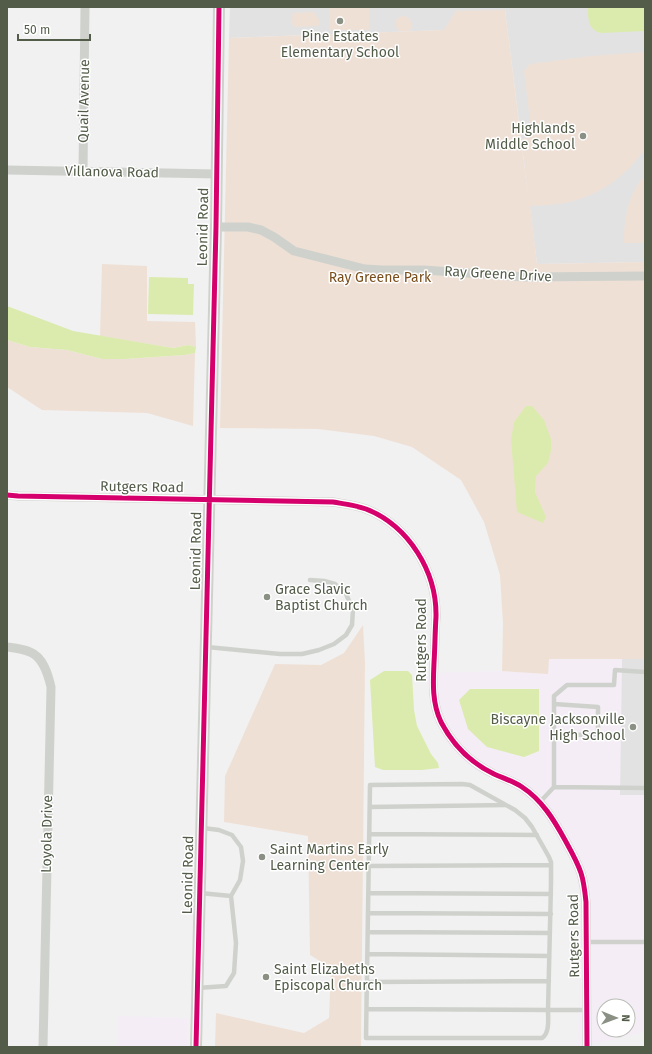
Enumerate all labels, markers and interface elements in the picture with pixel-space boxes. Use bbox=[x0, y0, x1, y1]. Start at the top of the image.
scale bar bbox=[18, 16, 90, 42]
marker: Pine Estates Elementary School bbox=[335, 16, 345, 26]
text: 50 m bbox=[24, 23, 50, 37]
place label: Pine Estates Elementary School bbox=[281, 28, 399, 61]
street label: Quail Avenue bbox=[75, 59, 93, 143]
place label: Highlands Middle School bbox=[485, 120, 575, 153]
marker: Highlands Middle School bbox=[578, 131, 588, 141]
street label: Villanova Road bbox=[65, 163, 159, 181]
street label: Leonid Road bbox=[194, 187, 212, 267]
street label: Ray Greene Drive bbox=[444, 263, 552, 285]
park label: Ray Greene Park bbox=[329, 269, 432, 286]
street label: Rutgers Road bbox=[100, 478, 184, 496]
street label: Leonid Road bbox=[187, 511, 205, 591]
place label: Grace Slavic Baptist Church bbox=[275, 581, 368, 614]
marker: Grace Slavic Baptist Church bbox=[262, 592, 272, 602]
street label: Rutgers Road bbox=[413, 598, 430, 682]
place label: Biscayne Jacksonville High School bbox=[491, 711, 625, 744]
marker: Biscayne Jacksonville High School bbox=[628, 722, 638, 732]
street label: Loyola Drive bbox=[38, 795, 56, 873]
street label: Leonid Road bbox=[179, 835, 197, 915]
place label: Saint Martins Early Learning Center bbox=[270, 841, 389, 874]
marker: Saint Martins Early Learning Center bbox=[257, 852, 267, 862]
street label: Rutgers Road bbox=[565, 894, 583, 978]
place label: Saint Elizabeths Episcopal Church bbox=[274, 961, 382, 994]
marker: Saint Elizabeths Episcopal Church bbox=[261, 972, 271, 982]
north arrow bbox=[596, 998, 636, 1038]
text: N bbox=[619, 1014, 632, 1022]

